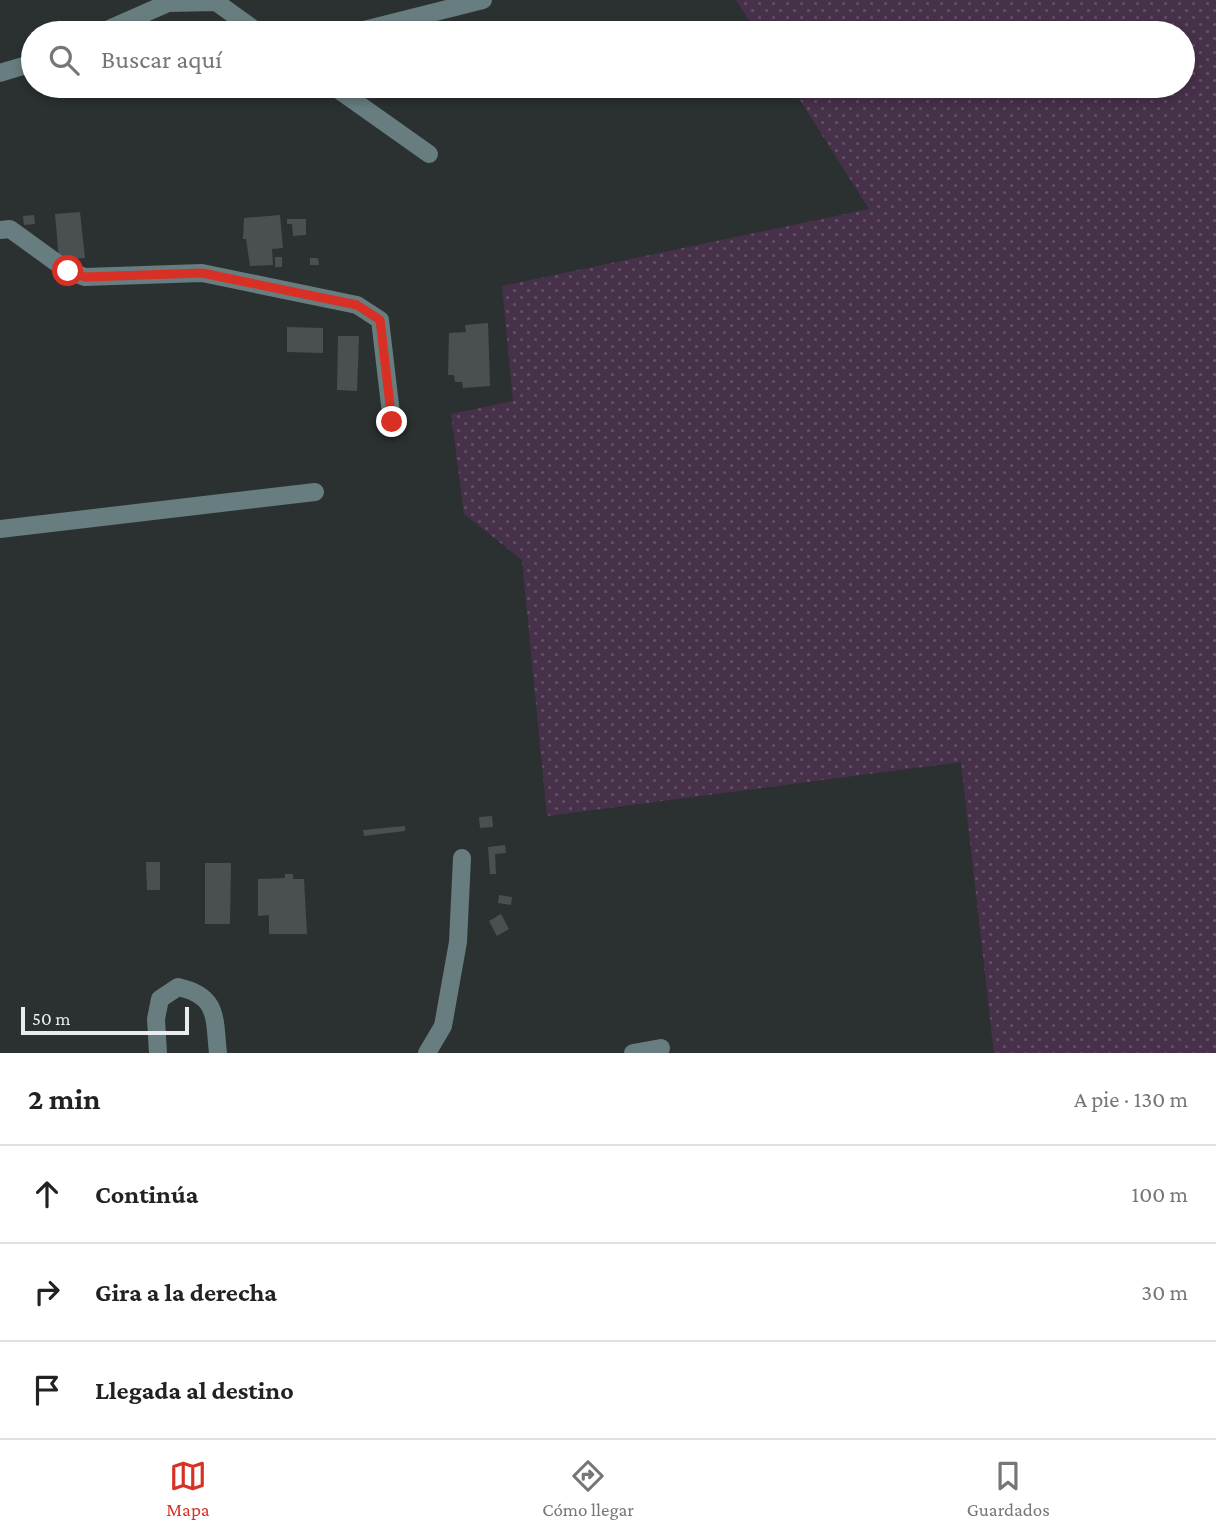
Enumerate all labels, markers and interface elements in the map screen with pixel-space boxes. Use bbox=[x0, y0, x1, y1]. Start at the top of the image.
search box bbox=[21, 21, 1195, 98]
icon: search bbox=[45, 41, 83, 79]
text: Buscar aquí bbox=[101, 45, 222, 74]
route start bbox=[52, 255, 83, 286]
route end bbox=[376, 406, 407, 437]
scale bar bbox=[21, 1004, 189, 1036]
text: 50 m bbox=[32, 1008, 71, 1029]
text: 2 min bbox=[28, 1082, 100, 1115]
text: A pie · 130 m bbox=[1074, 1086, 1188, 1112]
icon: ahead bbox=[28, 1175, 66, 1213]
text: Continúa bbox=[95, 1180, 198, 1209]
text: 100 m bbox=[1132, 1181, 1188, 1207]
icon: right bbox=[28, 1273, 66, 1311]
text: Gira a la derecha bbox=[95, 1278, 277, 1307]
text: 30 m bbox=[1141, 1279, 1188, 1305]
icon: arrive bbox=[28, 1371, 66, 1409]
text: Llegada al destino bbox=[95, 1376, 294, 1405]
tab: Mapa bbox=[166, 1457, 210, 1520]
tab: Cómo llegar bbox=[542, 1457, 634, 1520]
tab: Guardados bbox=[967, 1457, 1050, 1520]

